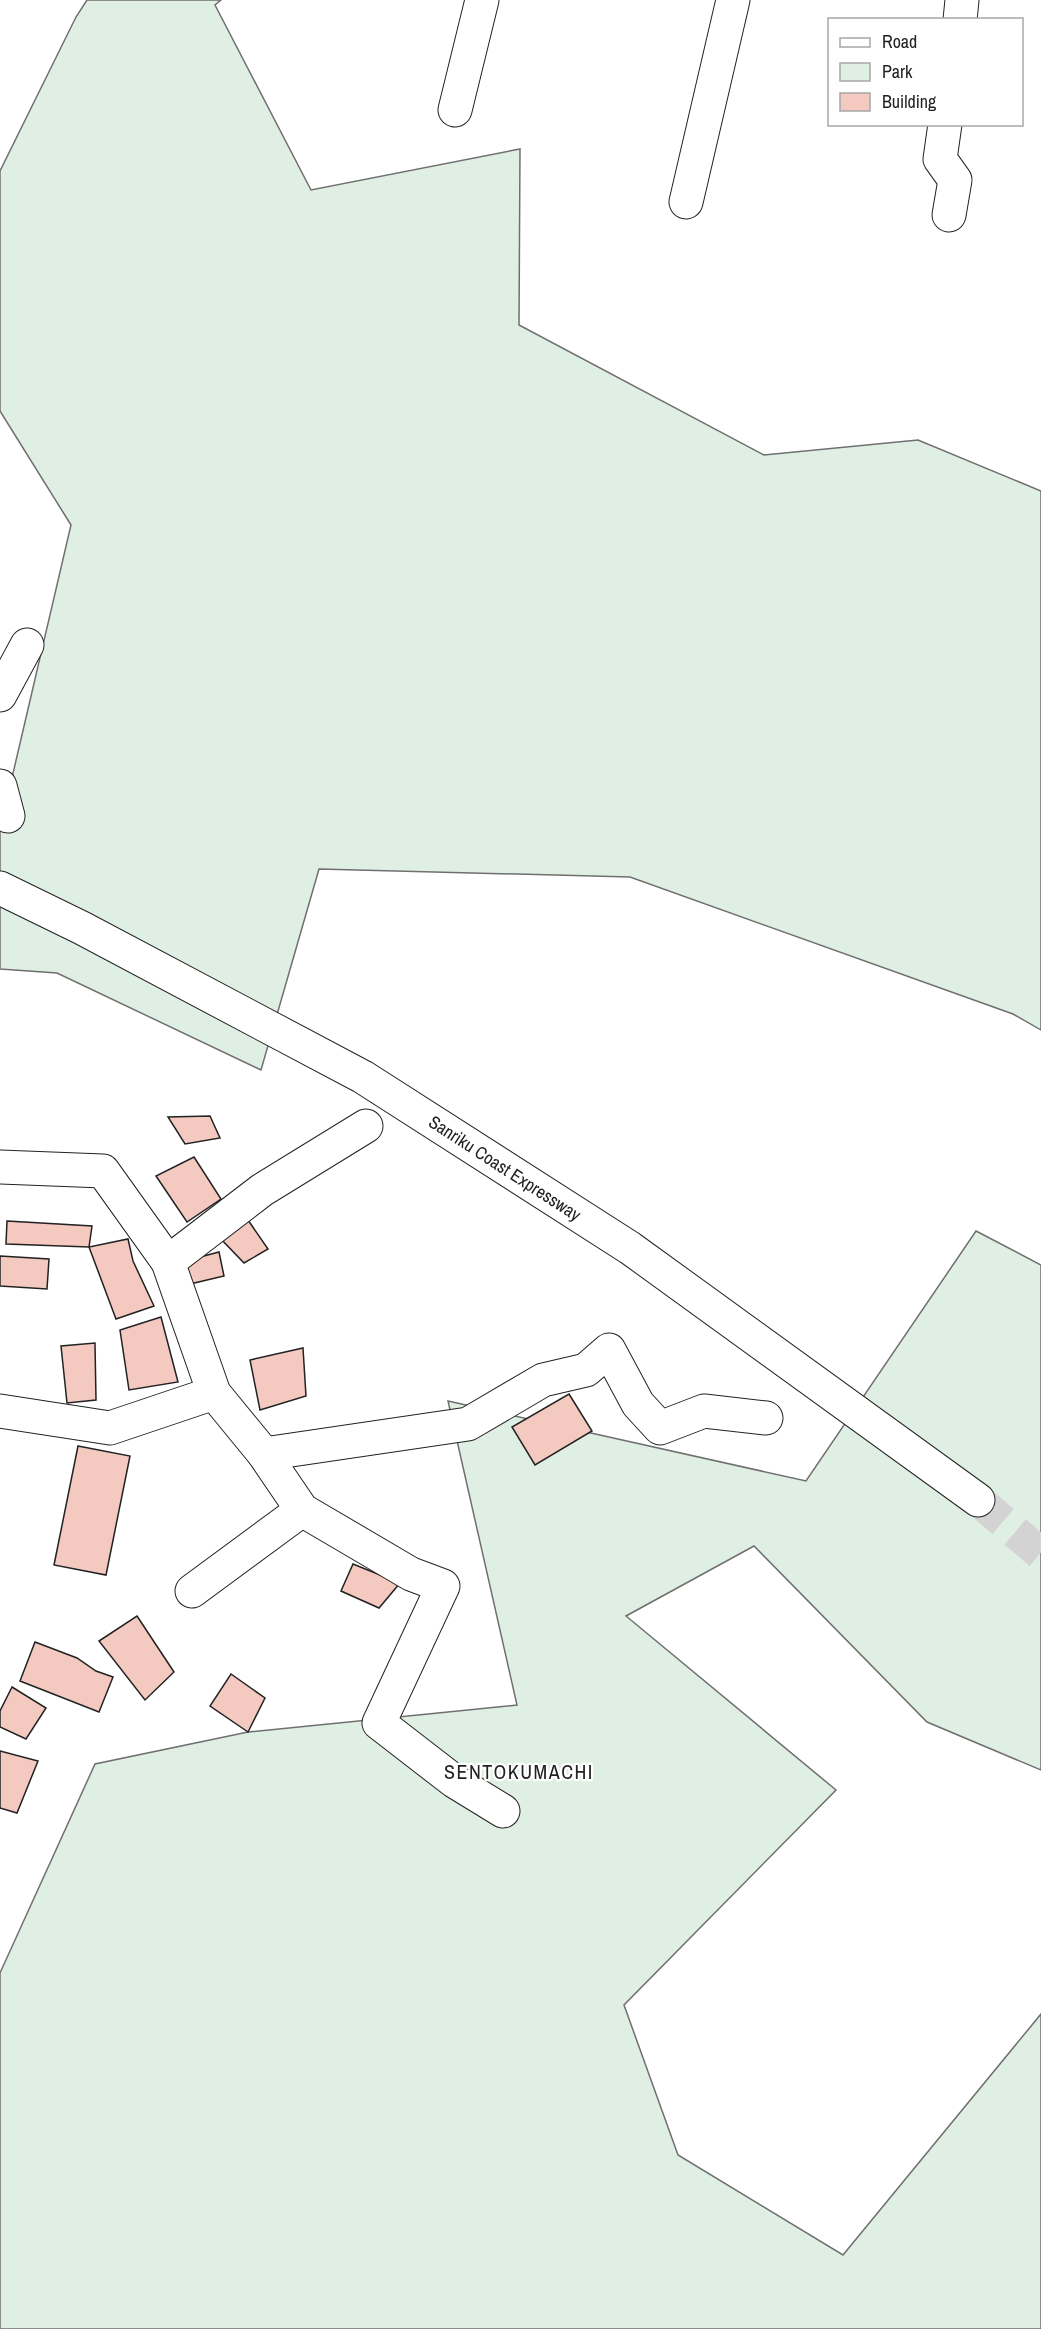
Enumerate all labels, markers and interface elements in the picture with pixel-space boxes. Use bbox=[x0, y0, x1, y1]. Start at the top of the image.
legend bbox=[828, 18, 1023, 126]
text: Road bbox=[882, 29, 917, 54]
text: Park bbox=[882, 59, 913, 84]
text: Building bbox=[882, 89, 937, 114]
street label: Sanriku Coast Expressway bbox=[424, 1109, 587, 1227]
district label: SENTOKUMACHI bbox=[444, 1758, 594, 1785]

